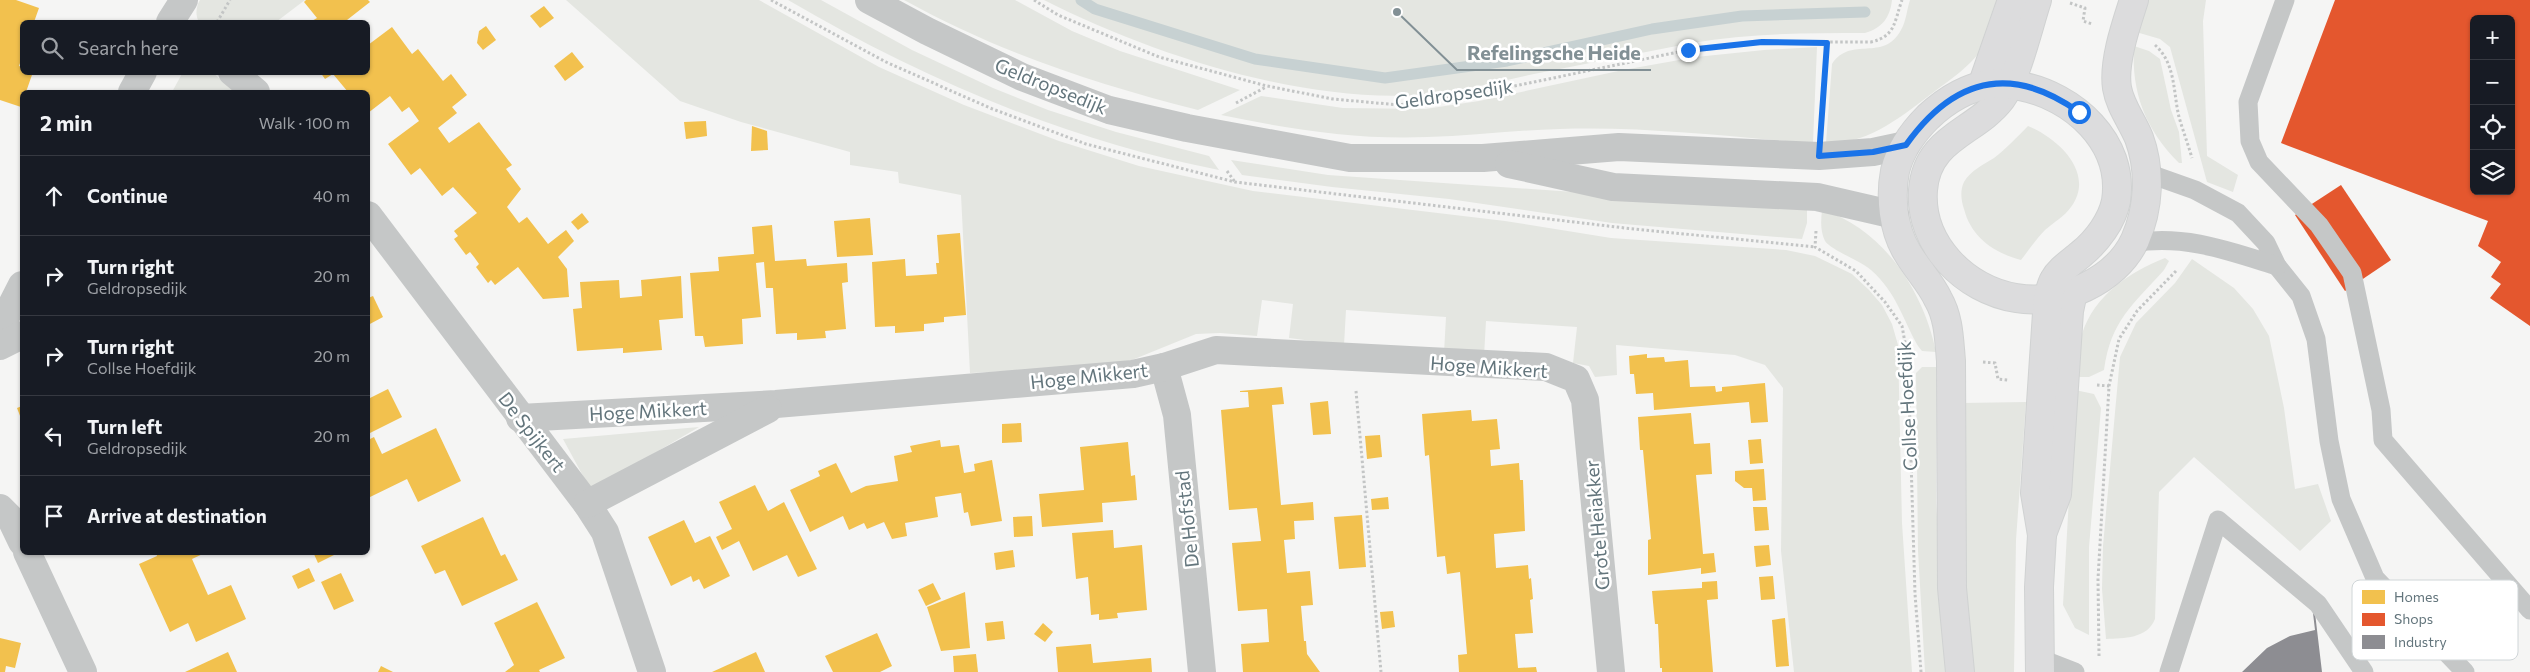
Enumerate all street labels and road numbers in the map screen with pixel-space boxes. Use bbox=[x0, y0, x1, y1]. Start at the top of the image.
street label: Geldropsedijk bbox=[992, 53, 1111, 119]
street label: Geldropsedijk bbox=[1393, 74, 1514, 113]
street label: Collse Hoefdijk bbox=[1892, 340, 1921, 472]
street label: Hoge Mikkert bbox=[1429, 351, 1549, 382]
street label: Hoge Mikkert bbox=[1029, 358, 1149, 393]
street label: De Spijkert bbox=[494, 387, 571, 476]
street label: Hoge Mikkert bbox=[588, 396, 708, 425]
street label: Grote Heiakker bbox=[1579, 459, 1614, 591]
street label: De Hofstad bbox=[1170, 469, 1203, 569]

